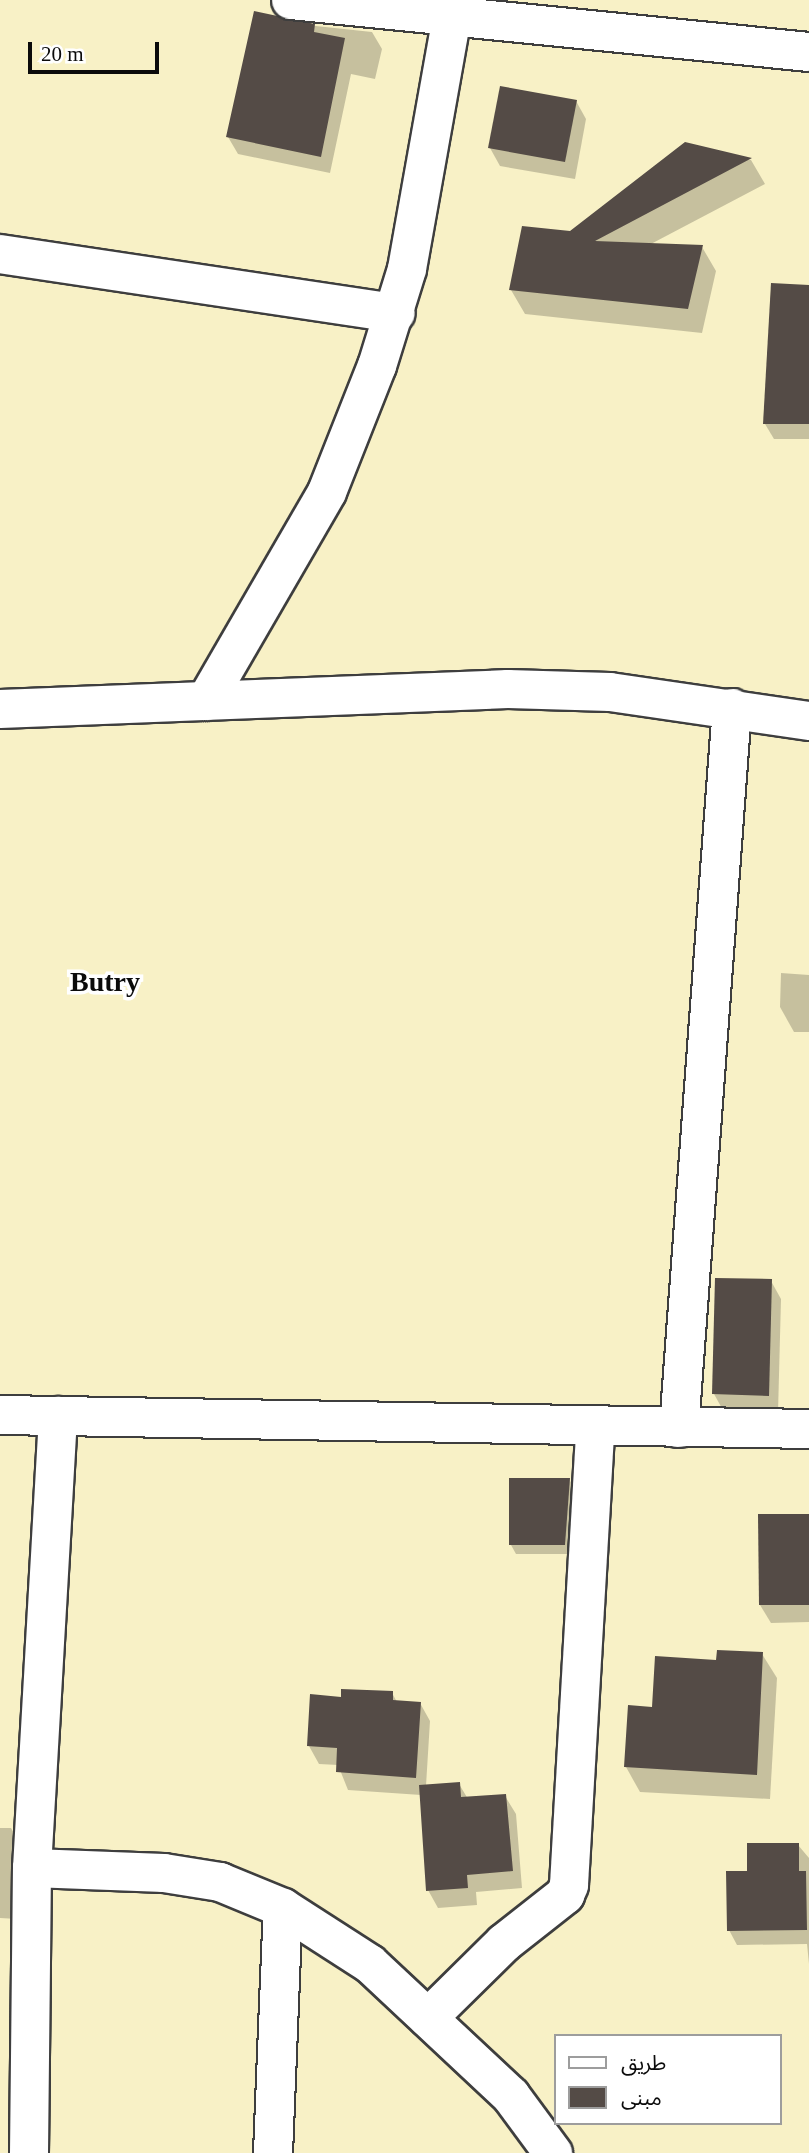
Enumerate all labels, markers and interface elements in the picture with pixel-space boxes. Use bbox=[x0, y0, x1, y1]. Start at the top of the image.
scale bar bbox=[32, 28, 163, 72]
text: 20 m bbox=[41, 42, 84, 66]
district label: Butry bbox=[70, 965, 140, 999]
legend bbox=[554, 2034, 781, 2125]
text: طريق bbox=[621, 2051, 666, 2075]
text: مبنى bbox=[621, 2086, 662, 2110]

